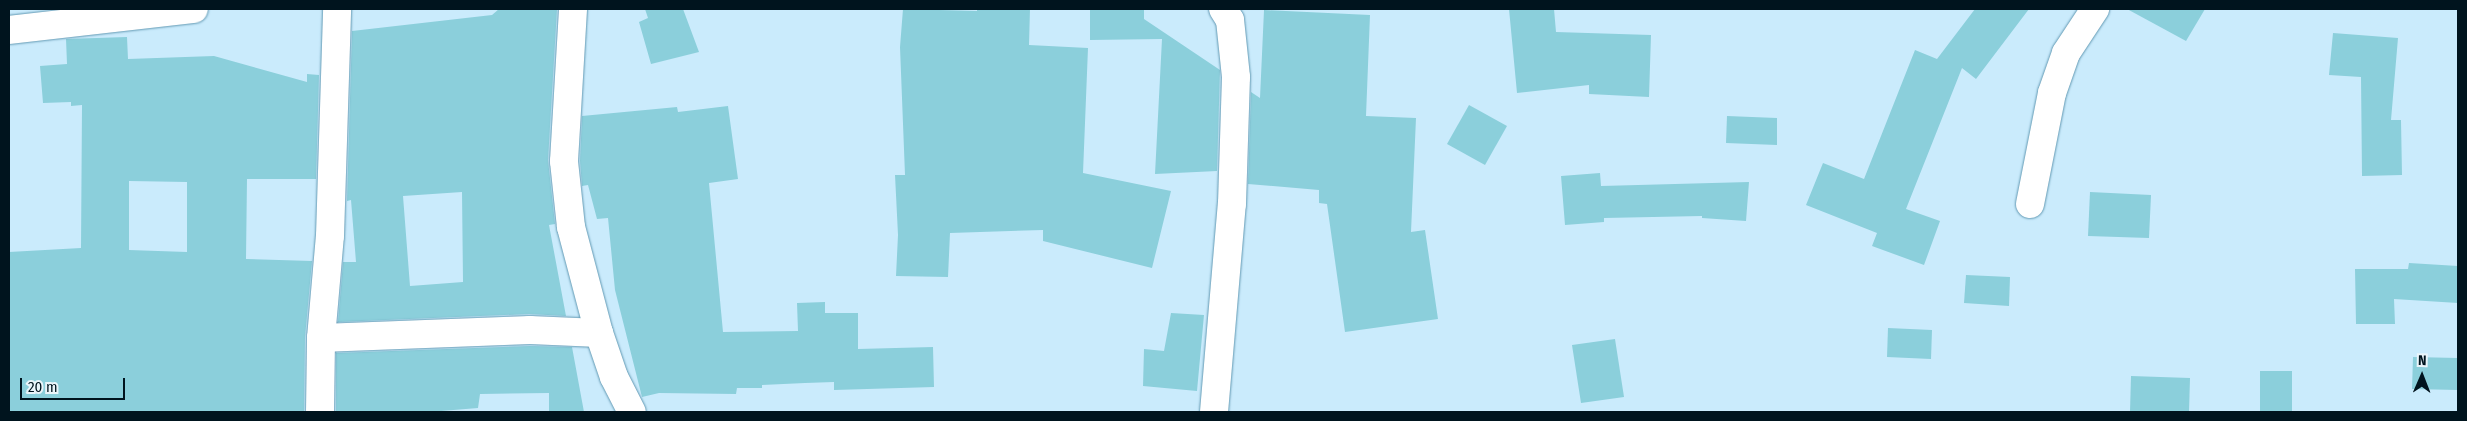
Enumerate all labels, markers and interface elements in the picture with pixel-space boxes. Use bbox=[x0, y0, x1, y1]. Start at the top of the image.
north arrow bbox=[2397, 351, 2447, 401]
text: N bbox=[2418, 352, 2427, 369]
scale bar bbox=[22, 368, 128, 400]
text: 20 m bbox=[28, 378, 58, 396]

